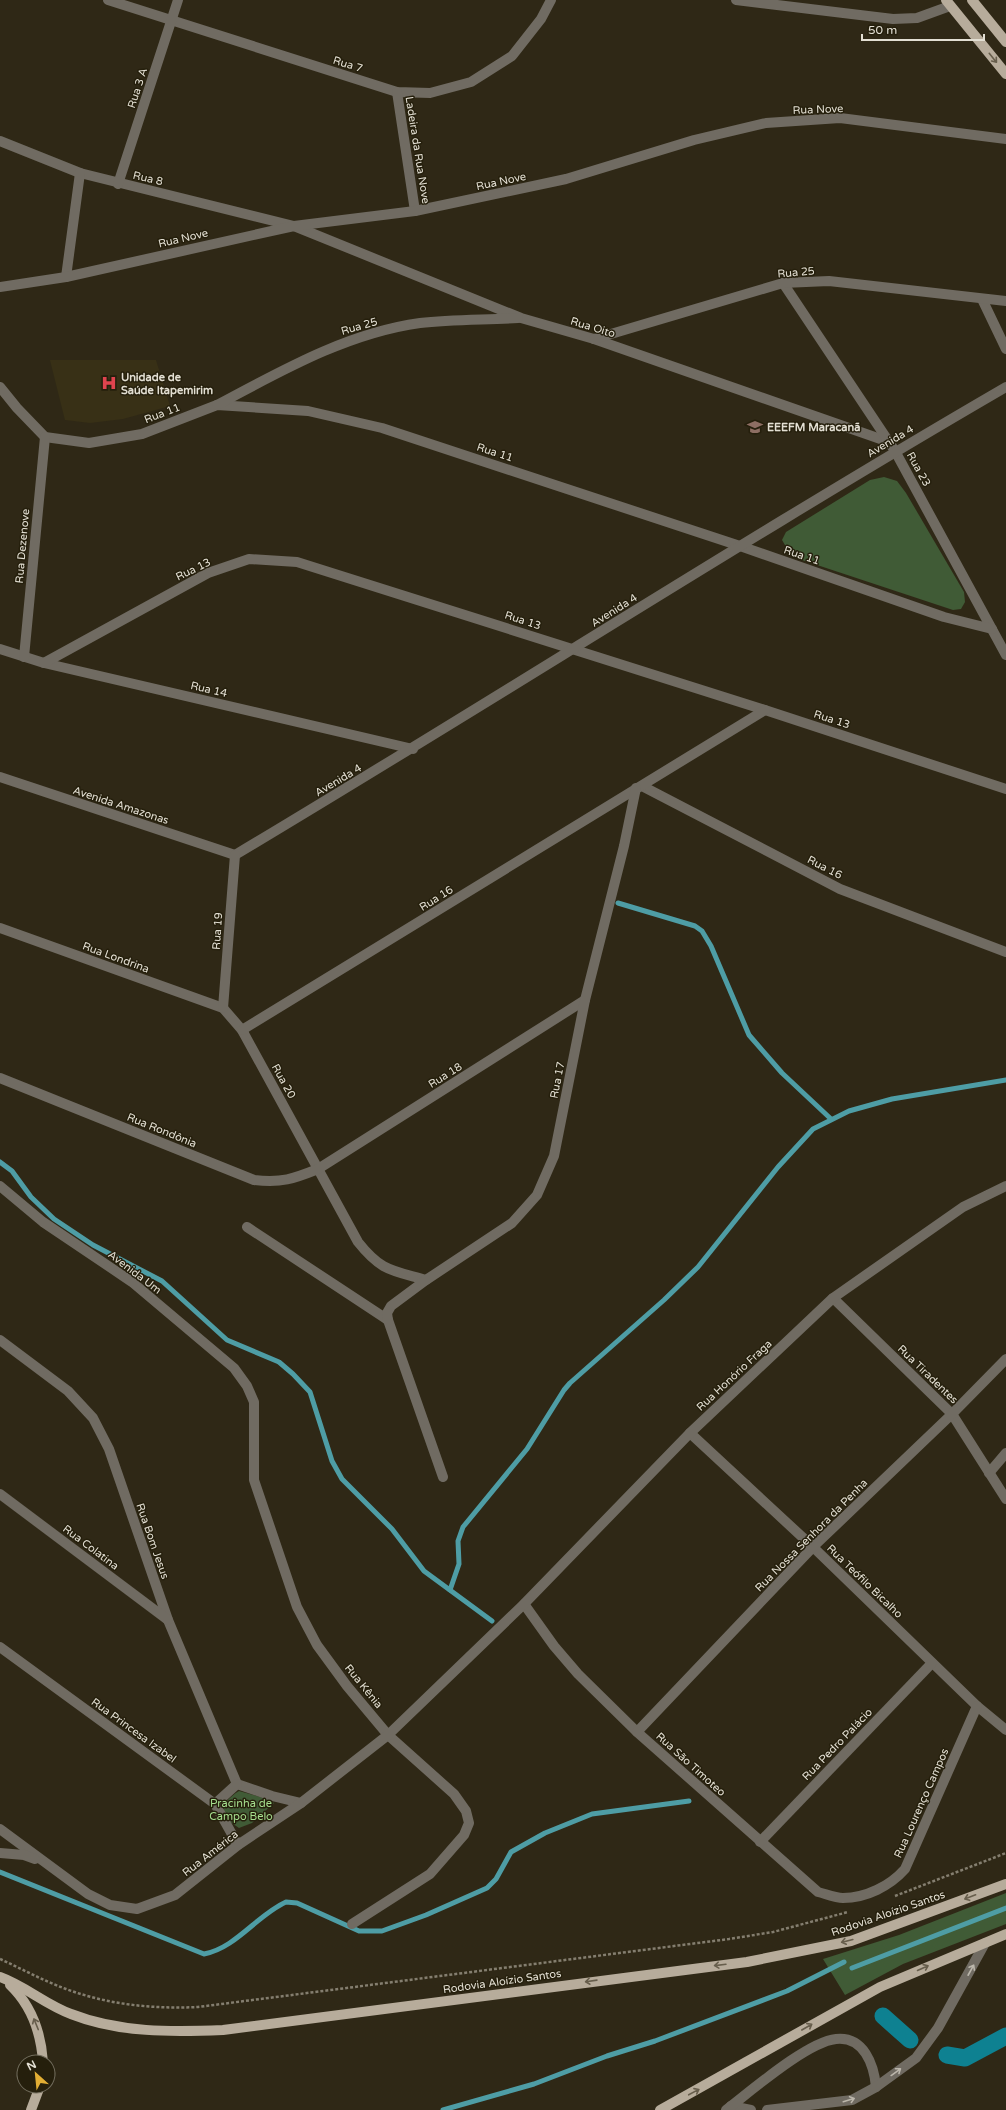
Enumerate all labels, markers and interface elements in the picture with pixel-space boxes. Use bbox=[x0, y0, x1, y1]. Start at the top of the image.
scale bar bbox=[862, 16, 984, 42]
text: 50 m bbox=[868, 23, 897, 37]
one-way arrow bbox=[988, 53, 997, 63]
street label: Rua 7 bbox=[331, 54, 364, 75]
street label: Rua 3 A bbox=[125, 66, 150, 110]
street label: Ladeira da Rua Nove bbox=[403, 95, 432, 205]
street label: Rua Nove bbox=[792, 102, 844, 117]
street label: Rua 8 bbox=[132, 169, 164, 188]
street label: Rua Nove bbox=[475, 170, 527, 193]
street label: Rua Nove bbox=[157, 226, 209, 251]
street label: Rua 25 bbox=[777, 264, 815, 281]
street label: Rua 25 bbox=[339, 315, 379, 338]
street label: Rua Oito bbox=[569, 315, 617, 341]
place label: Unidade de Saúde Itapemirim bbox=[121, 371, 213, 398]
hospital icon: Unidade de Saúde Itapemirim bbox=[100, 374, 118, 392]
street label: Rua 11 bbox=[142, 401, 182, 426]
school or university icon: EEEFM Maracanã bbox=[746, 418, 764, 436]
place label: EEEFM Maracanã bbox=[767, 421, 860, 434]
street label: Avenida 4 bbox=[865, 422, 916, 460]
street label: Rua 11 bbox=[475, 441, 515, 464]
street label: Rua 23 bbox=[904, 450, 933, 489]
street label: Rua Dezenove bbox=[13, 508, 32, 584]
street label: Rua 11 bbox=[782, 543, 822, 568]
street label: Rua 13 bbox=[174, 555, 213, 583]
street label: Avenida 4 bbox=[589, 591, 640, 630]
street label: Rua 13 bbox=[503, 609, 543, 632]
street label: Rua 14 bbox=[189, 679, 229, 700]
street label: Rua 13 bbox=[812, 708, 852, 731]
street label: Avenida 4 bbox=[313, 761, 364, 799]
street label: Avenida Amazonas bbox=[71, 784, 170, 827]
street label: Rua 16 bbox=[805, 853, 844, 882]
street label: Rua 16 bbox=[417, 883, 456, 914]
street label: Rua 19 bbox=[210, 912, 225, 950]
street label: Rua Londrina bbox=[81, 939, 151, 976]
street label: Rua 18 bbox=[426, 1060, 465, 1091]
street label: Rua 17 bbox=[548, 1060, 567, 1100]
street label: Rua 20 bbox=[269, 1062, 298, 1101]
street label: Rua Rondônia bbox=[125, 1111, 199, 1150]
street label: Avenida Um bbox=[105, 1248, 164, 1297]
street label: Rua Honório Fraga bbox=[694, 1337, 775, 1414]
street label: Rua Tiradentes bbox=[895, 1342, 960, 1406]
street label: Rua Nossa Senhora da Penha bbox=[752, 1476, 870, 1594]
street label: Rua Bom Jesus bbox=[133, 1502, 172, 1581]
street label: Rua Colatina bbox=[60, 1522, 121, 1573]
street label: Rua Teófilo Bicalho bbox=[824, 1542, 905, 1621]
street label: Rua Kênia bbox=[342, 1662, 385, 1711]
street label: Rua Princesa Izabel bbox=[89, 1695, 179, 1766]
street label: Rua Pedro Palácio bbox=[800, 1705, 875, 1783]
street label: Rua São Timoteo bbox=[653, 1730, 728, 1799]
street label: Rua Lourenço Campos bbox=[891, 1746, 951, 1860]
park label: Pracinha de Campo Belo bbox=[209, 1797, 273, 1823]
street label: Rua América bbox=[180, 1828, 241, 1879]
street label: Rodovia Aloízio Santos bbox=[830, 1888, 947, 1939]
one-way arrow bbox=[964, 1894, 976, 1902]
one-way arrow bbox=[841, 1938, 854, 1946]
one-way arrow bbox=[713, 1961, 726, 1969]
one-way arrow bbox=[917, 1964, 929, 1971]
one-way arrow bbox=[967, 1964, 975, 1976]
street label: Rodovia Aloízio Santos bbox=[442, 1967, 562, 1996]
one-way arrow bbox=[585, 1977, 598, 1985]
one-way arrow bbox=[31, 2018, 39, 2030]
one-way arrow bbox=[801, 2022, 813, 2030]
north arrow bbox=[16, 2054, 56, 2094]
text: N bbox=[25, 2058, 39, 2073]
one-way arrow bbox=[890, 2068, 901, 2077]
one-way arrow bbox=[688, 2087, 700, 2095]
one-way arrow bbox=[843, 2096, 856, 2103]

